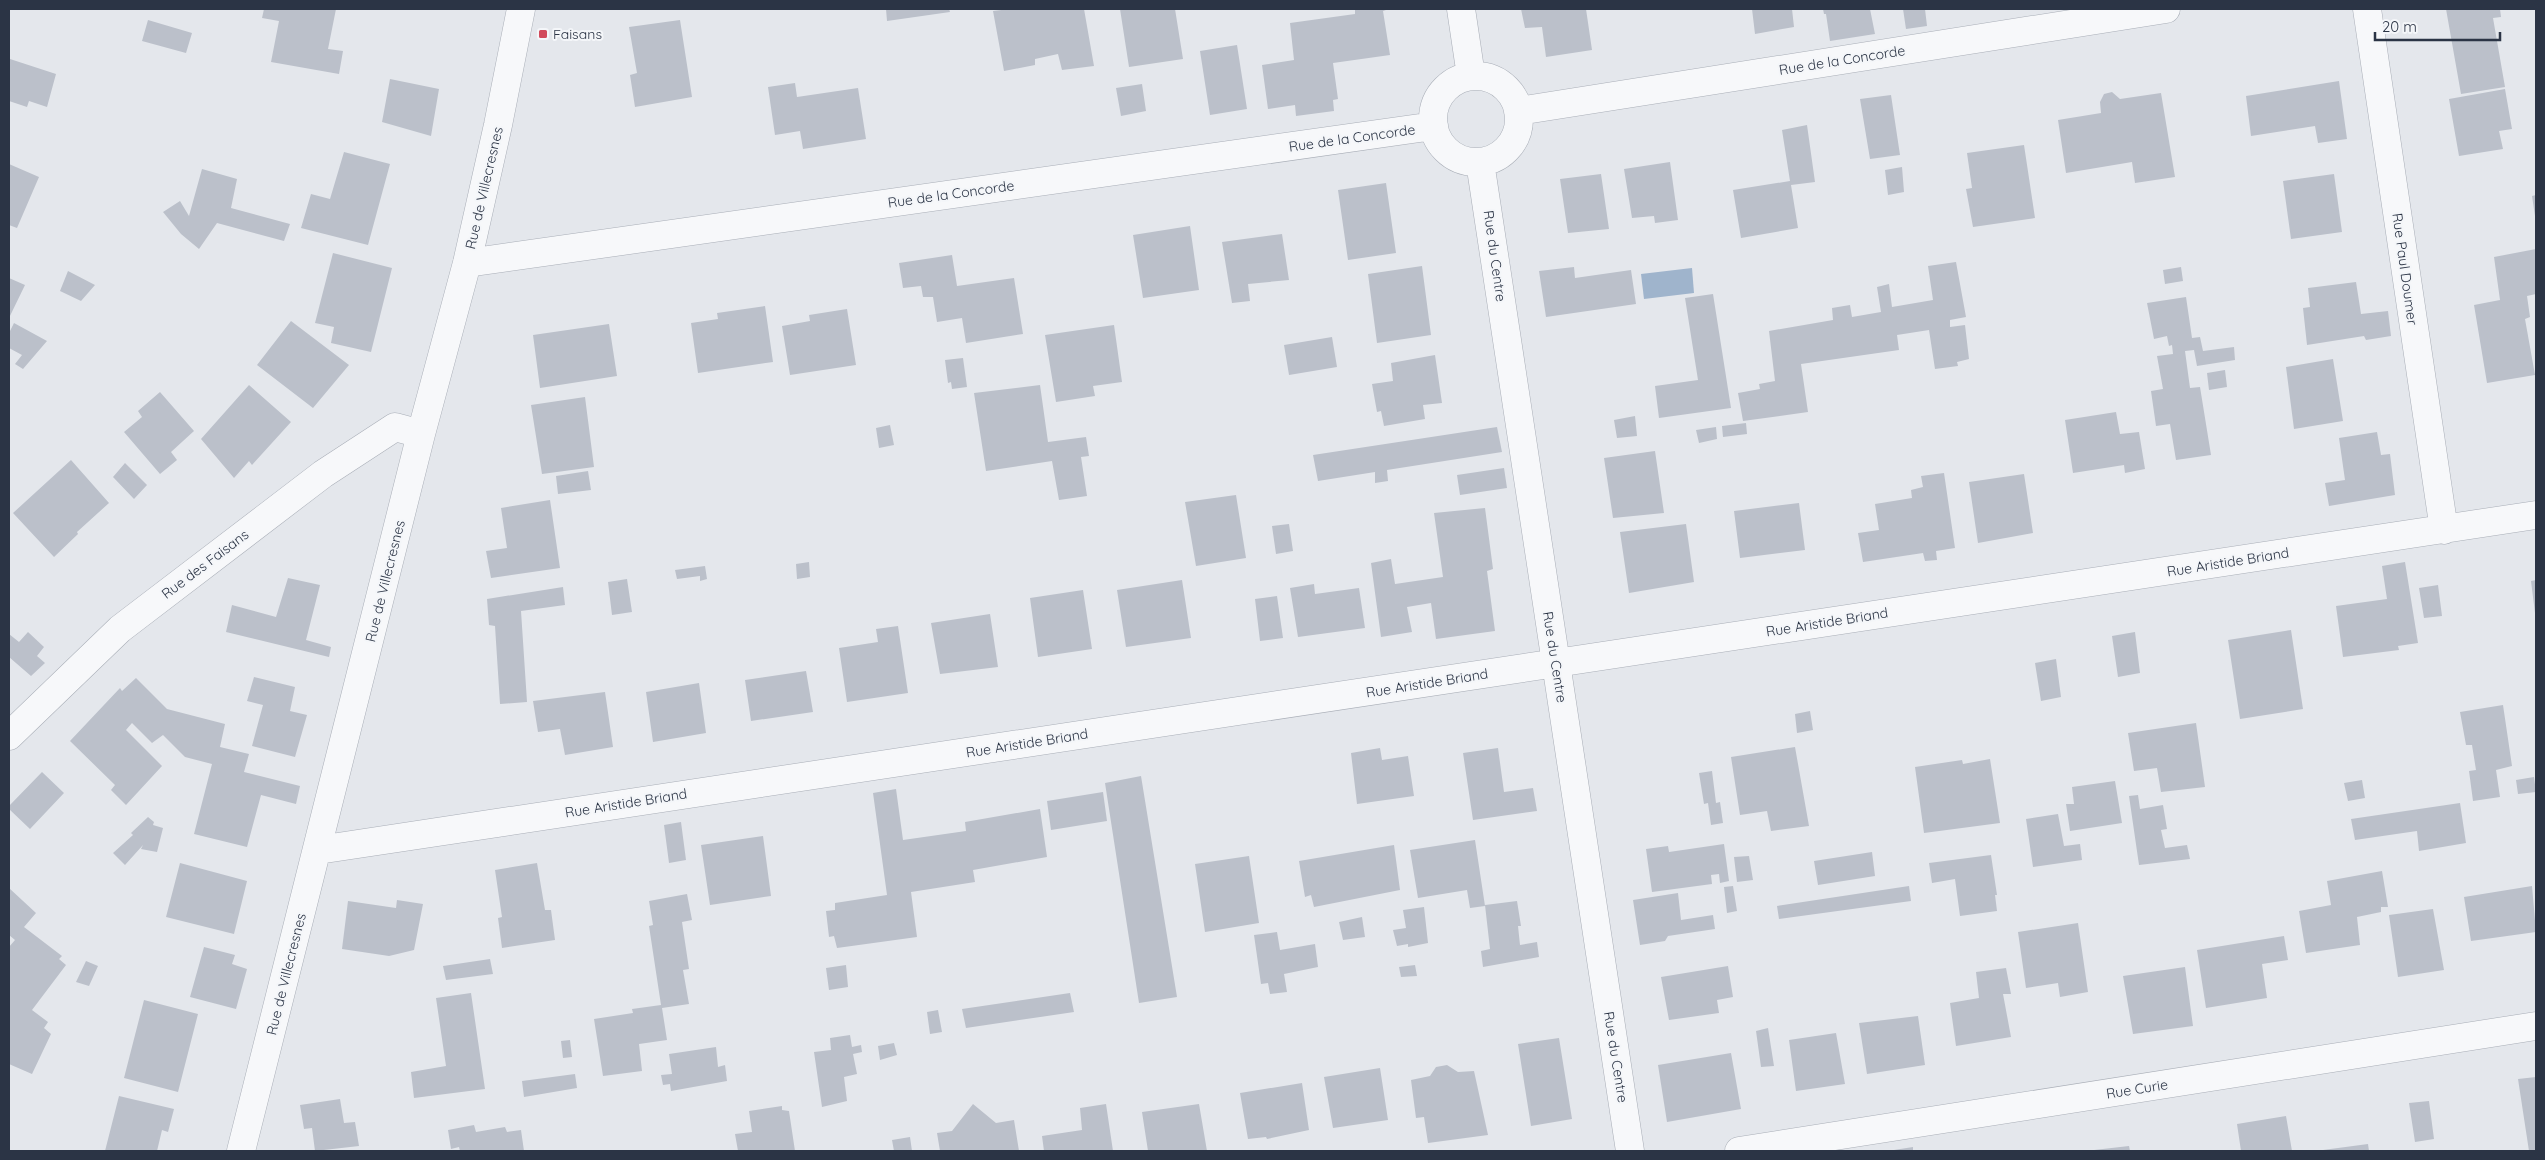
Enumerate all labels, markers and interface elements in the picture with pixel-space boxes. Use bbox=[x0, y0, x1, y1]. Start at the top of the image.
scale bar bbox=[2375, 10, 2500, 42]
text: 20 m bbox=[2382, 17, 2417, 36]
place label: Faisans bbox=[553, 25, 602, 43]
marker: Faisans bbox=[537, 28, 549, 40]
street label: Rue de la Concorde bbox=[1778, 41, 1906, 79]
street label: Rue de la Concorde bbox=[1288, 120, 1416, 156]
street label: Rue de Villecresnes bbox=[461, 125, 507, 251]
street label: Rue de la Concorde bbox=[887, 176, 1015, 212]
street label: Rue du Centre bbox=[1480, 209, 1510, 303]
street label: Rue Paul Doumer bbox=[2388, 212, 2422, 327]
street label: Rue de Villecresnes bbox=[361, 518, 409, 644]
street label: Rue des Faisans bbox=[158, 525, 252, 603]
street label: Rue Aristide Briand bbox=[2166, 543, 2290, 581]
street label: Rue Aristide Briand bbox=[1765, 603, 1889, 641]
street label: Rue du Centre bbox=[1539, 610, 1571, 704]
street label: Rue Aristide Briand bbox=[1365, 664, 1489, 702]
street label: Rue Aristide Briand bbox=[965, 724, 1089, 762]
street label: Rue Aristide Briand bbox=[564, 784, 688, 822]
street label: Rue de Villecresnes bbox=[262, 911, 310, 1037]
street label: Rue du Centre bbox=[1600, 1010, 1632, 1104]
street label: Rue Curie bbox=[2105, 1075, 2169, 1103]

